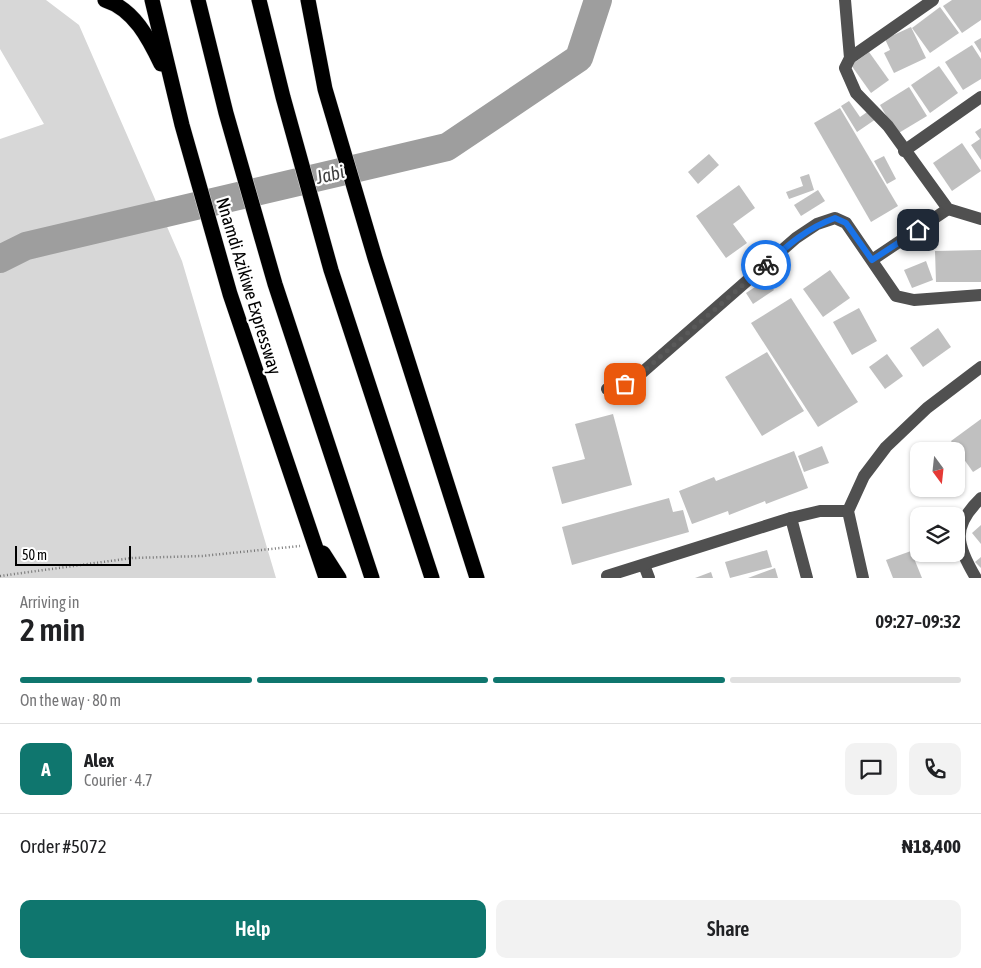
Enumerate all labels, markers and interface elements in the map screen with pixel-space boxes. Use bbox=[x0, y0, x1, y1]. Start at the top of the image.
water label: Jabi bbox=[313, 160, 346, 188]
street label: Nnamdi Azikiwe Expressway bbox=[212, 195, 286, 377]
pin bbox=[897, 209, 939, 251]
icon: home bbox=[904, 216, 932, 244]
courier bbox=[741, 240, 791, 290]
icon: bike bbox=[752, 251, 780, 279]
pin bbox=[604, 363, 646, 405]
icon: bag bbox=[611, 370, 639, 398]
north arrow bbox=[910, 442, 965, 498]
map controls bbox=[910, 442, 965, 562]
button: layers bbox=[910, 507, 965, 562]
scale bar bbox=[15, 543, 131, 566]
text: 50 m bbox=[22, 547, 47, 563]
text: Arriving in bbox=[20, 593, 80, 611]
text: 09:27–09:32 bbox=[875, 610, 961, 632]
text: 2 min bbox=[20, 611, 85, 648]
text: On the way · 80 m bbox=[20, 691, 121, 709]
button: chat bbox=[845, 743, 897, 795]
button: phone bbox=[909, 743, 961, 795]
text: Alex bbox=[84, 749, 114, 771]
text: A bbox=[41, 758, 51, 780]
text: Courier · 4.7 bbox=[84, 771, 153, 789]
text: Order #5072 bbox=[20, 835, 107, 857]
text: ₦18,400 bbox=[902, 835, 961, 857]
button: Help bbox=[20, 900, 486, 958]
button: Share bbox=[496, 900, 961, 958]

